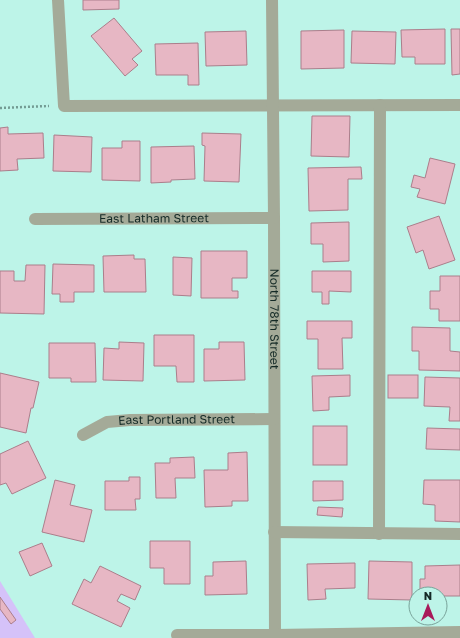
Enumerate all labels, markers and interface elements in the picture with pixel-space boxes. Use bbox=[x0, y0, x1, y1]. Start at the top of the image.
street label: East Latham Street bbox=[99, 210, 209, 226]
street label: North 78th Street bbox=[267, 268, 282, 370]
street label: East Portland Street bbox=[118, 411, 235, 428]
north arrow bbox=[408, 586, 448, 626]
text: N bbox=[424, 589, 432, 602]

